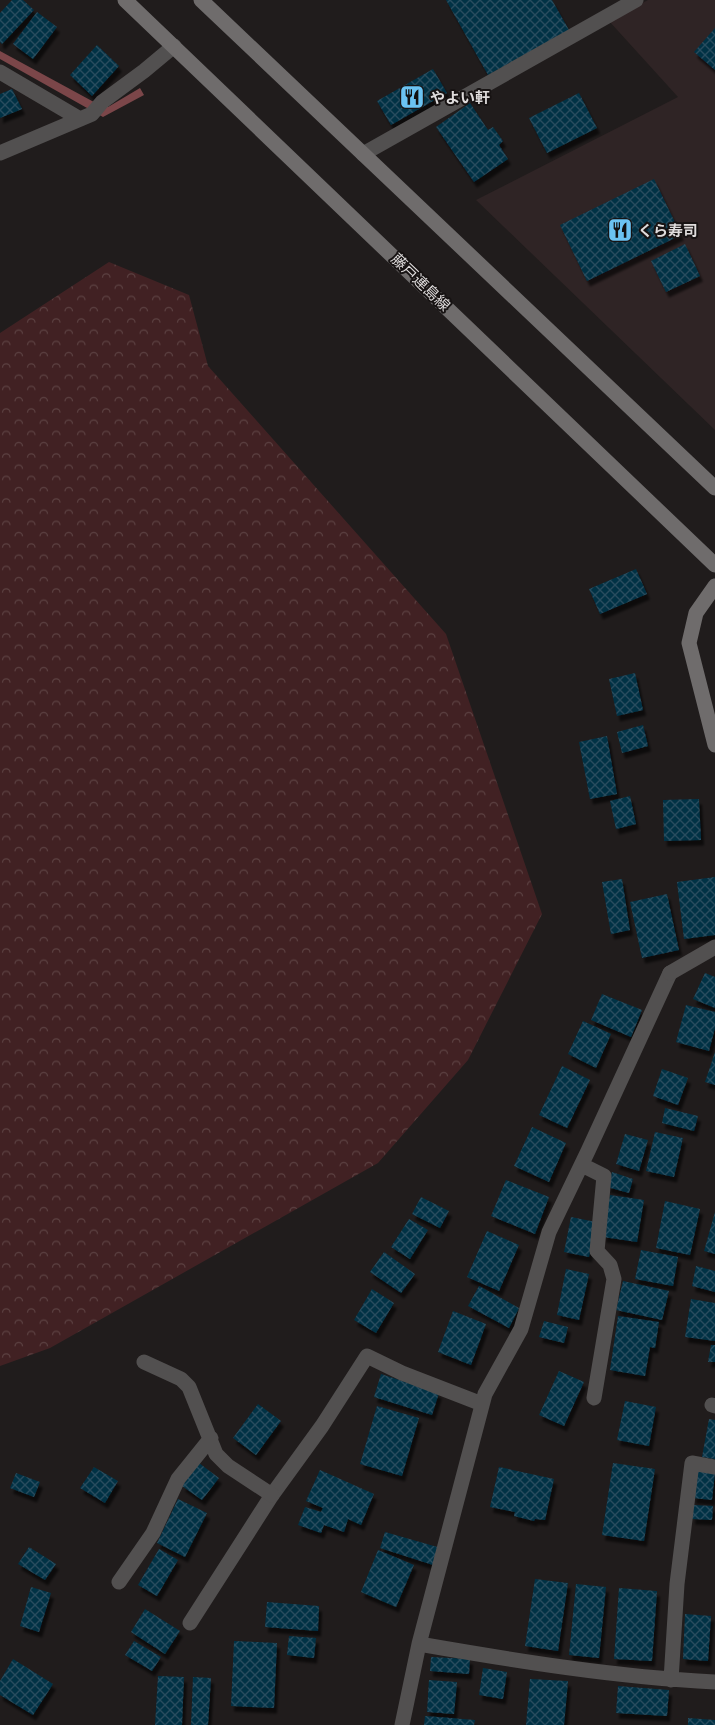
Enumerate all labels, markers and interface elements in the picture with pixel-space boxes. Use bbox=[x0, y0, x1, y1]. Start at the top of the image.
restaurant icon: やよい軒 bbox=[399, 84, 425, 110]
place label: やよい軒 bbox=[430, 89, 490, 106]
restaurant icon: くら寿司 bbox=[607, 217, 633, 243]
place label: くら寿司 bbox=[638, 222, 698, 239]
street label: 藤戸連島線 bbox=[388, 250, 454, 314]

